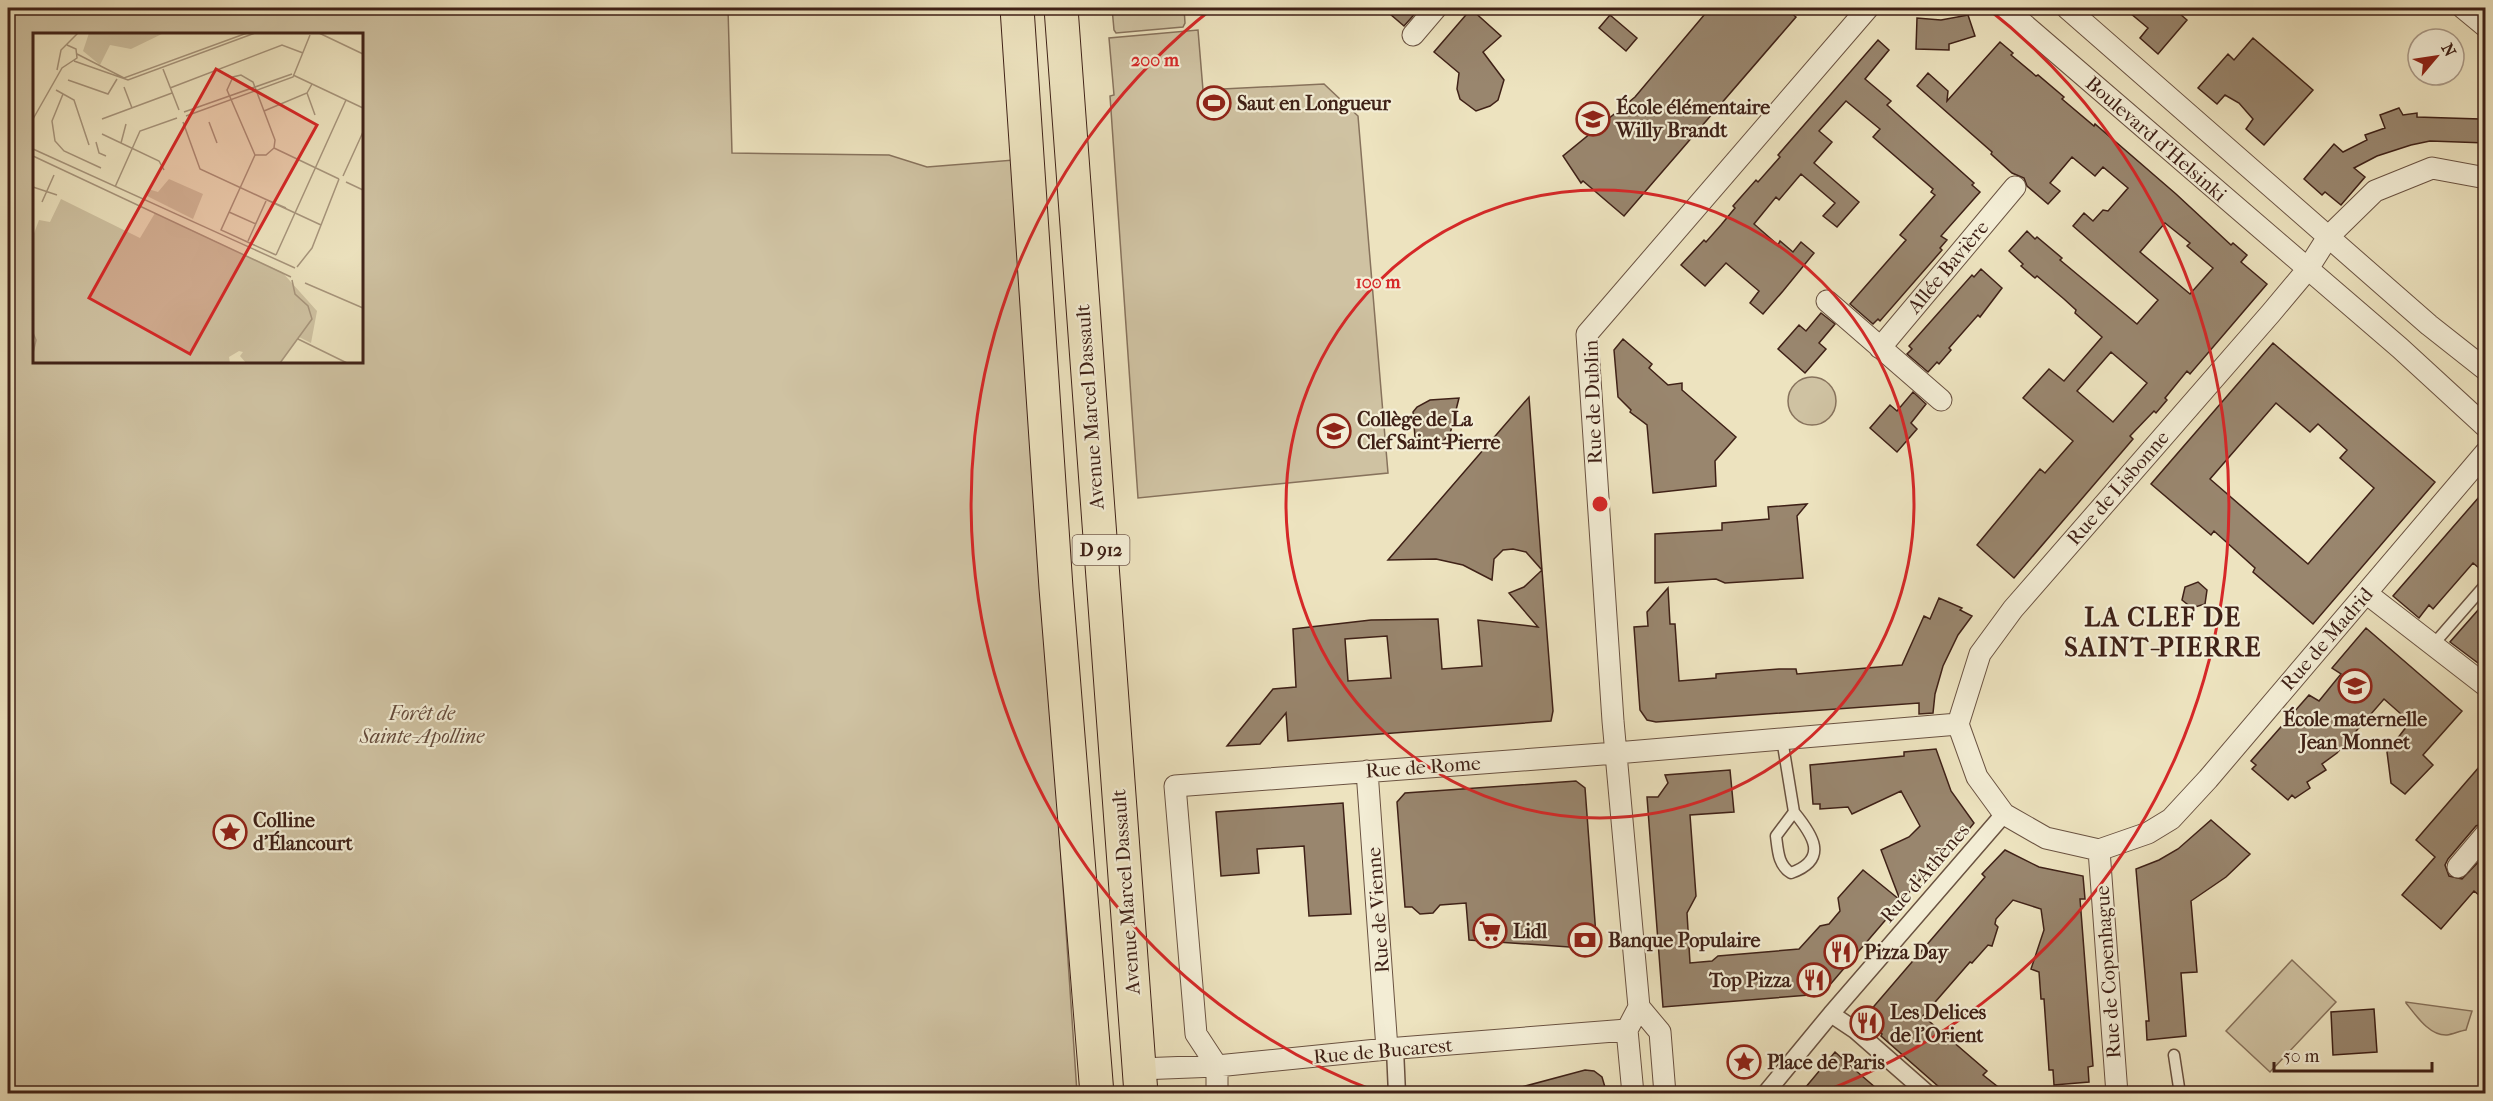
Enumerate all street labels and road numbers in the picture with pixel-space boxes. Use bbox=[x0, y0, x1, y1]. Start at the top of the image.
street label: Boulevard d'Helsinki bbox=[2081, 72, 2231, 206]
street label: Allée Bavière bbox=[1902, 216, 1993, 319]
street label: Avenue Marcel Dassault bbox=[1071, 304, 1109, 511]
street label: Rue de Dublin bbox=[1579, 339, 1607, 465]
street label: Rue de Lisbonne bbox=[2062, 426, 2174, 550]
road number: D 912 bbox=[1072, 535, 1130, 565]
street label: Rue de Madrid bbox=[2276, 582, 2378, 695]
street label: Rue de Rome bbox=[1365, 751, 1481, 782]
street label: Avenue Marcel Dassault bbox=[1107, 789, 1145, 996]
street label: Rue d'Athènes bbox=[1876, 819, 1974, 927]
street label: Rue de Vienne bbox=[1362, 846, 1394, 974]
street label: Rue de Copenhague bbox=[2090, 885, 2126, 1059]
street label: Rue de Bucarest bbox=[1312, 1033, 1454, 1069]

